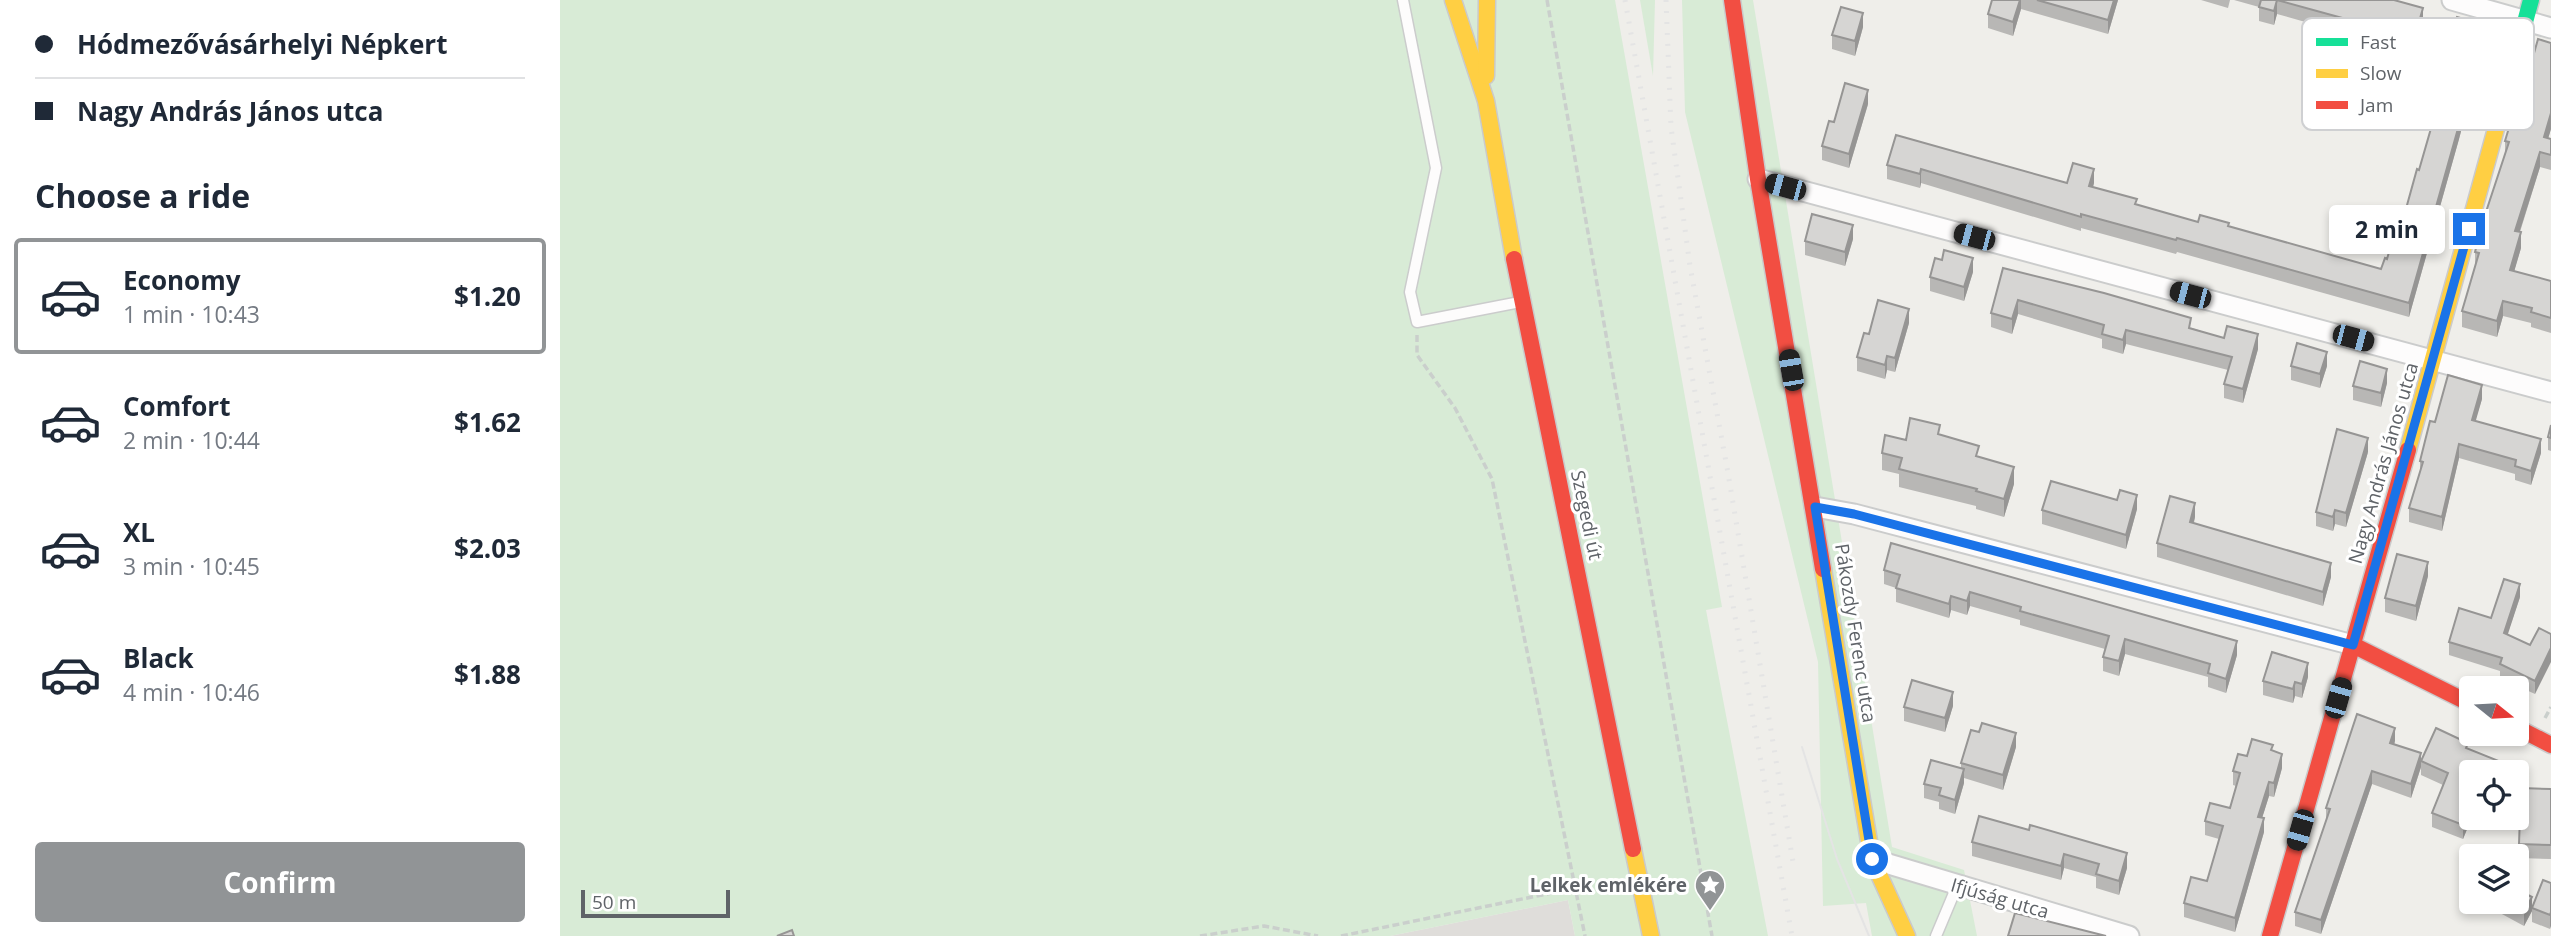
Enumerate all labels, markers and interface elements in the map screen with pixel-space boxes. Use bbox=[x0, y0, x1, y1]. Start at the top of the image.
legend bbox=[2302, 18, 2534, 130]
text: Hódmezővásárhelyi Népkert bbox=[77, 26, 447, 62]
text: Fast bbox=[2360, 29, 2396, 55]
text: Slow bbox=[2360, 60, 2402, 86]
text: Jam bbox=[2358, 92, 2393, 118]
text: Nagy András János utca bbox=[77, 93, 383, 129]
car bbox=[1762, 171, 1809, 203]
text: Choose a ride bbox=[35, 174, 250, 217]
callout: 2 min bbox=[2329, 204, 2444, 254]
text: 2 min bbox=[2355, 213, 2419, 245]
route end bbox=[2453, 213, 2485, 245]
car bbox=[1951, 221, 1998, 253]
text: Economy bbox=[123, 262, 241, 298]
icon: car bbox=[39, 265, 102, 328]
text: $1.20 bbox=[454, 278, 521, 314]
car bbox=[2167, 279, 2214, 311]
text: 1 min · 10:43 bbox=[123, 298, 260, 330]
car bbox=[2330, 322, 2377, 354]
car bbox=[1778, 347, 1805, 393]
street label: Nagy András János utca bbox=[2342, 359, 2424, 567]
text: Comfort bbox=[123, 388, 230, 424]
icon: car bbox=[39, 391, 102, 454]
text: $1.62 bbox=[454, 404, 521, 440]
text: 2 min · 10:44 bbox=[123, 424, 260, 456]
street label: Szegedi út bbox=[1565, 468, 1609, 562]
text: XL bbox=[123, 514, 155, 550]
icon: car bbox=[39, 517, 102, 580]
text: $2.03 bbox=[454, 530, 521, 566]
street label: Pákozdy Ferenc utca bbox=[1829, 542, 1883, 724]
text: 3 min · 10:45 bbox=[123, 550, 260, 582]
text: Black bbox=[123, 640, 194, 676]
icon: car bbox=[39, 643, 102, 706]
text: $1.88 bbox=[454, 656, 521, 692]
car bbox=[2323, 675, 2354, 721]
text: 4 min · 10:46 bbox=[123, 676, 260, 708]
north arrow bbox=[2459, 676, 2529, 746]
map controls bbox=[2459, 676, 2529, 914]
button: locate bbox=[2459, 760, 2529, 830]
car bbox=[2285, 807, 2316, 853]
button: Confirm bbox=[35, 842, 525, 922]
route start bbox=[1856, 843, 1888, 875]
button: layers bbox=[2459, 844, 2529, 914]
place icon: Lelkek emlékére bbox=[1693, 868, 1727, 912]
place label: Lelkek emlékére bbox=[1530, 872, 1687, 898]
street label: Ifjúság utca bbox=[1948, 872, 2052, 924]
scale bar bbox=[581, 887, 730, 919]
text: 50 m bbox=[592, 889, 636, 915]

